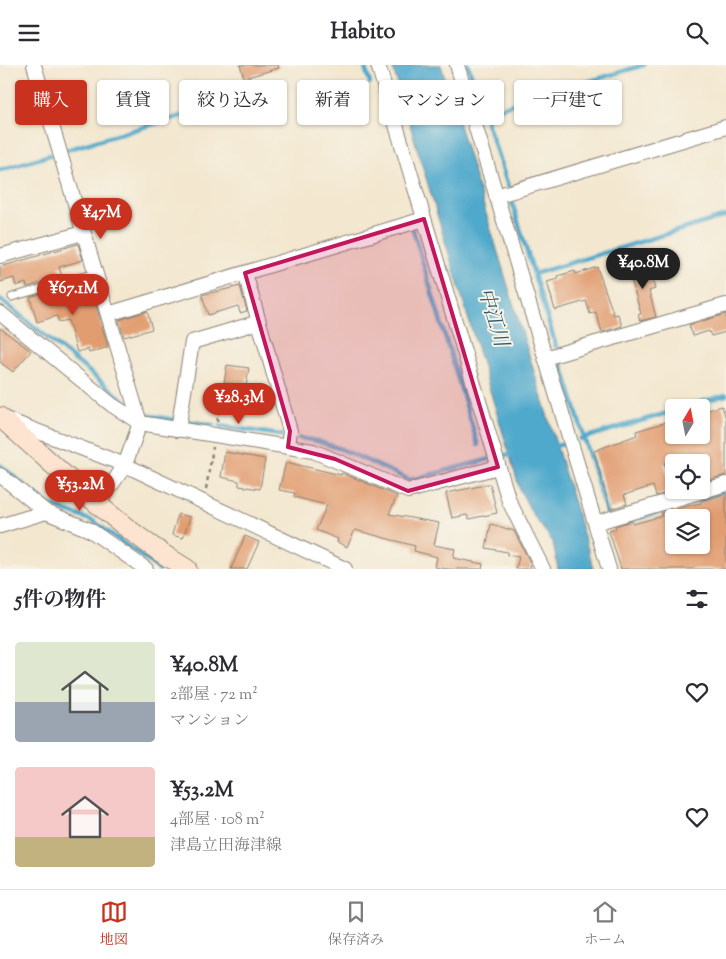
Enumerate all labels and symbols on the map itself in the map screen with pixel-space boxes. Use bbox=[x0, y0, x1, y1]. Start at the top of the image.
pin: ¥47M bbox=[71, 197, 131, 240]
pin: ¥40.8M bbox=[602, 247, 684, 290]
pin: ¥67.1M bbox=[32, 273, 114, 316]
water label: 中江川 bbox=[469, 285, 515, 353]
pin: ¥28.3M bbox=[198, 383, 280, 425]
north arrow bbox=[665, 399, 710, 444]
pin: ¥53.2M bbox=[39, 469, 121, 512]

